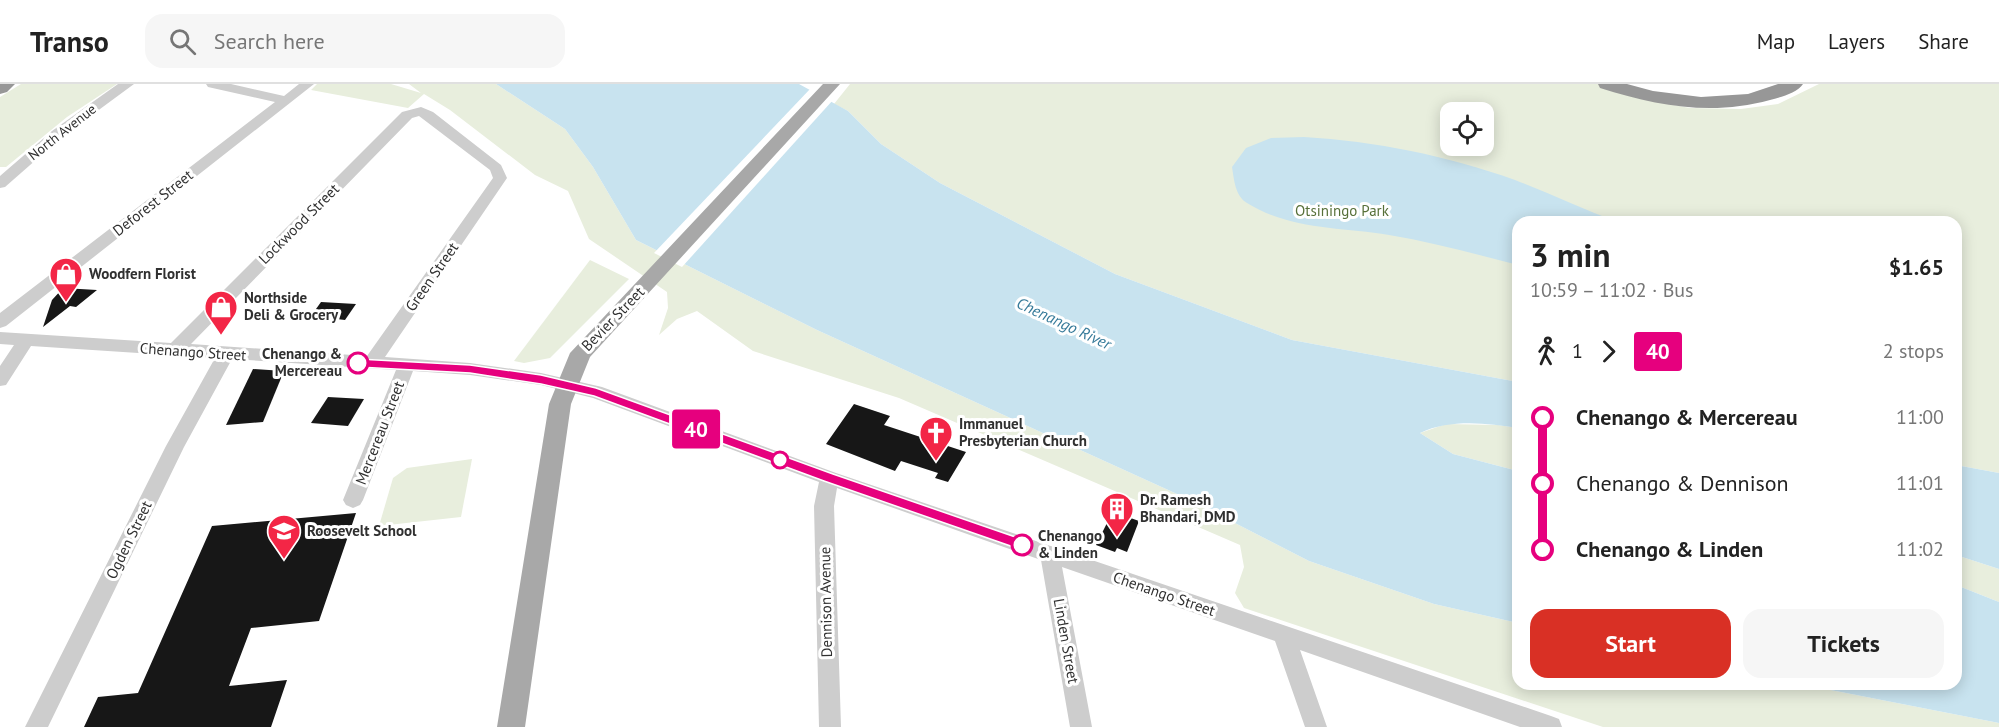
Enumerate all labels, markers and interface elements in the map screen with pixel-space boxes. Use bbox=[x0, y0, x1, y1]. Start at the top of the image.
search box bbox=[145, 14, 565, 68]
text: Transo bbox=[30, 23, 109, 60]
icon: search bbox=[166, 25, 199, 58]
text: Search here bbox=[214, 27, 325, 55]
text: Map bbox=[1757, 28, 1795, 55]
text: Layers bbox=[1828, 28, 1885, 55]
text: Share bbox=[1918, 28, 1969, 55]
street label: North Avenue bbox=[24, 100, 100, 164]
map controls bbox=[1440, 102, 1494, 156]
button: locate bbox=[1440, 102, 1494, 156]
street label: Deforest Street bbox=[109, 165, 197, 240]
street label: Lockwood Street bbox=[254, 179, 343, 268]
park label: Otsiningo Park bbox=[1295, 201, 1390, 220]
text: 3 min bbox=[1530, 233, 1611, 276]
street label: Green Street bbox=[401, 239, 462, 315]
text: $1.65 bbox=[1889, 253, 1944, 281]
shop icon: Woodfern Florist bbox=[48, 256, 84, 303]
place label: Woodfern Florist bbox=[89, 264, 197, 283]
text: 10:59 – 11:02 · Bus bbox=[1530, 277, 1694, 303]
street label: Bevier Street bbox=[577, 282, 648, 355]
place label: Northside Deli & Grocery bbox=[244, 288, 339, 324]
shop icon: Northside Deli & Grocery bbox=[203, 289, 239, 336]
water label: Chenango River bbox=[1014, 292, 1116, 354]
icon: walk bbox=[1530, 335, 1563, 368]
icon: forward bbox=[1592, 335, 1625, 368]
street label: Chenango Street bbox=[139, 338, 247, 365]
text: 1 bbox=[1572, 338, 1583, 364]
text: 40 bbox=[1646, 338, 1670, 365]
text: 2 stops bbox=[1883, 338, 1944, 364]
place label: Chenango & Mercereau bbox=[262, 344, 342, 380]
marker: Chenango & Mercereau bbox=[347, 352, 369, 374]
street label: Mercereau Street bbox=[351, 378, 408, 487]
text: Chenango & Mercereau bbox=[1576, 403, 1797, 431]
text: 11:00 bbox=[1896, 404, 1944, 430]
line badge: 40 bbox=[669, 410, 723, 448]
place label: Immanuel Presbyterian Church bbox=[959, 414, 1087, 450]
church icon: Immanuel Presbyterian Church bbox=[918, 415, 954, 462]
text: 40 bbox=[684, 416, 708, 443]
unlabelled marker bbox=[771, 451, 789, 469]
text: Chenango & Dennison bbox=[1576, 469, 1789, 497]
text: 11:01 bbox=[1896, 470, 1944, 496]
place label: Dr. Ramesh Bhandari, DMD bbox=[1140, 490, 1236, 526]
building icon: Dr. Ramesh Bhandari, DMD bbox=[1099, 491, 1135, 538]
street label: Ogden Street bbox=[101, 498, 156, 582]
school or university icon: Roosevelt School bbox=[266, 513, 302, 560]
place label: Roosevelt School bbox=[307, 521, 417, 540]
place label: Chenango & Linden bbox=[1038, 526, 1102, 562]
marker: Chenango & Linden bbox=[1011, 534, 1033, 556]
text: Chenango & Linden bbox=[1576, 535, 1763, 563]
text: 11:02 bbox=[1896, 536, 1944, 562]
street label: Dennison Avenue bbox=[815, 546, 836, 658]
street label: Chenango Street bbox=[1111, 567, 1218, 620]
street label: Linden Street bbox=[1050, 597, 1083, 685]
button: Start bbox=[1530, 609, 1731, 678]
button: Tickets bbox=[1743, 609, 1944, 678]

